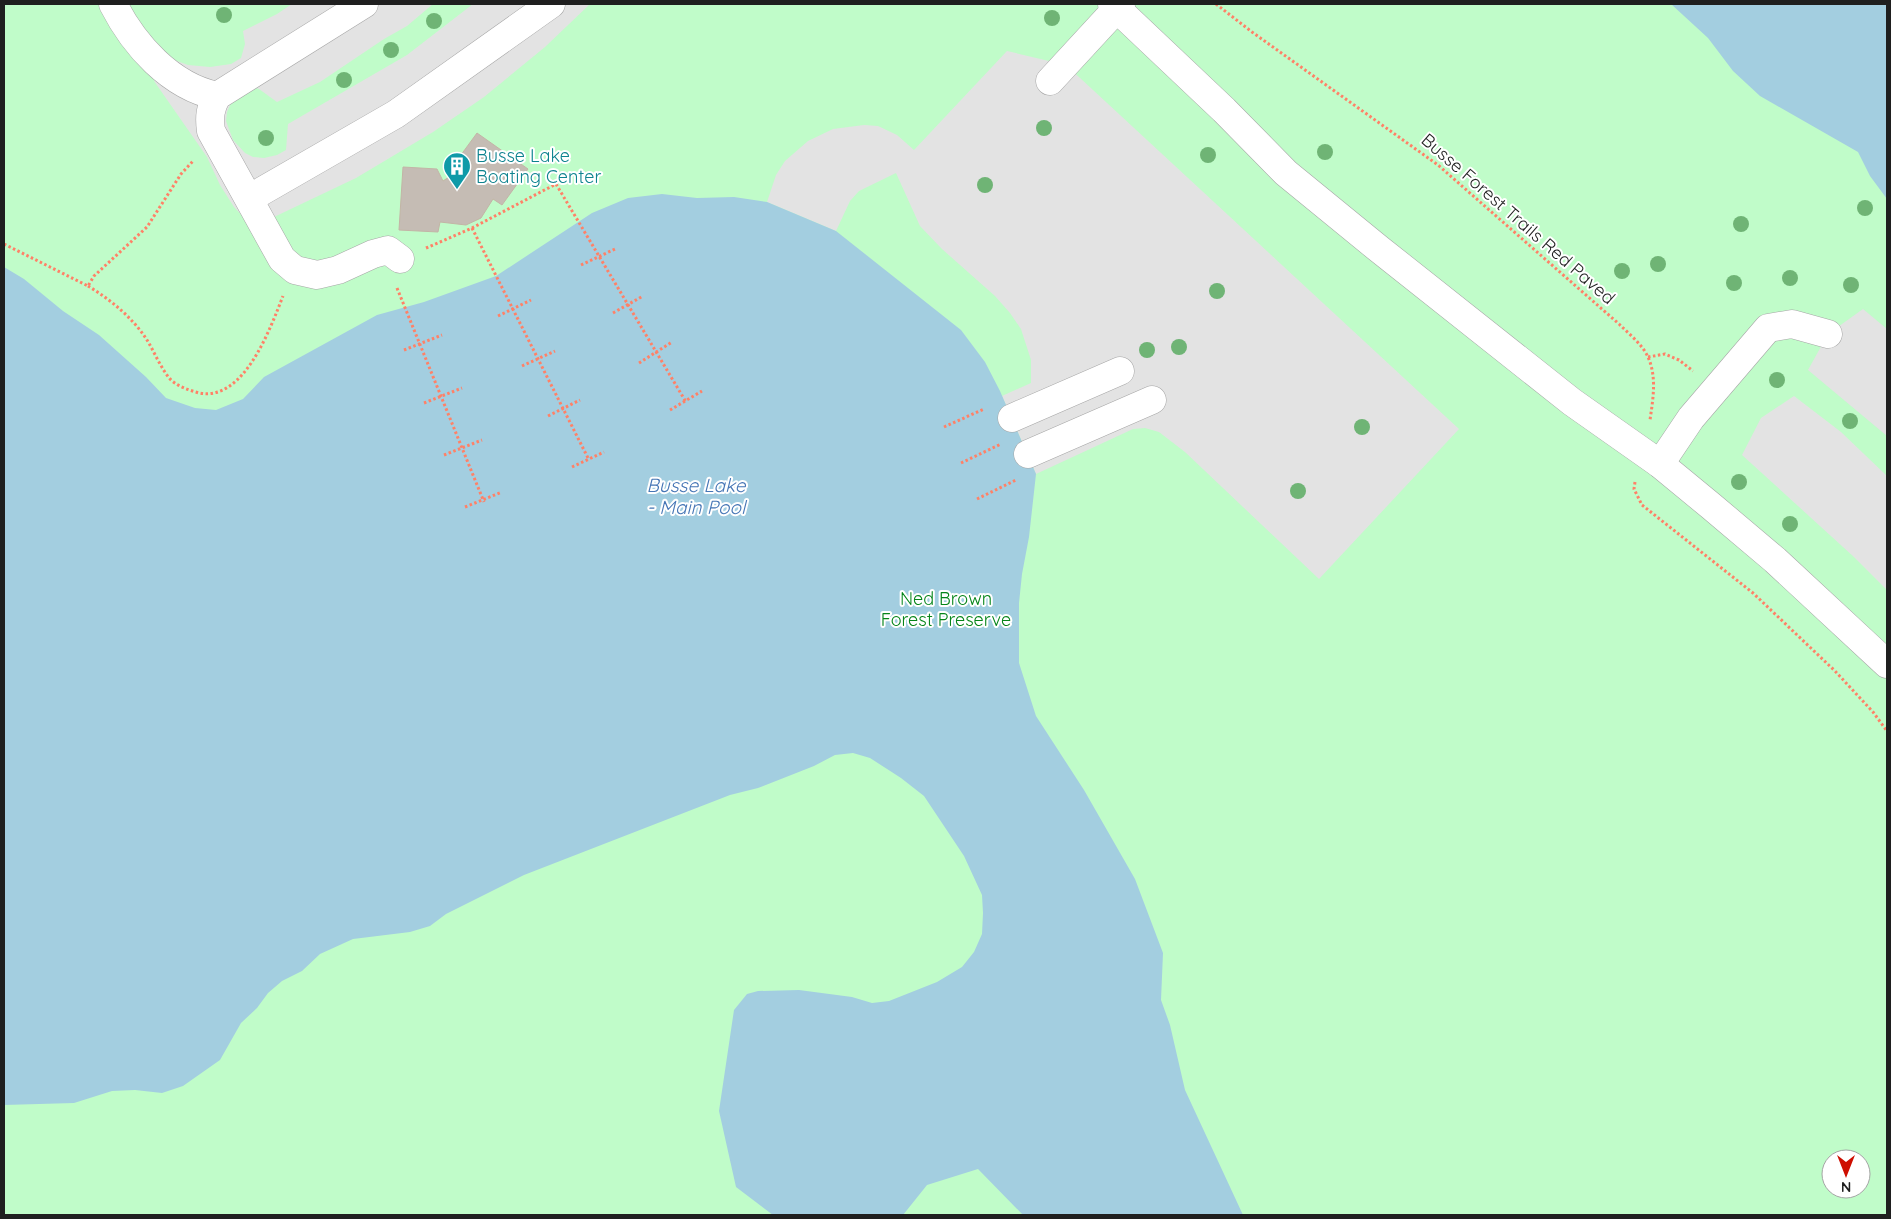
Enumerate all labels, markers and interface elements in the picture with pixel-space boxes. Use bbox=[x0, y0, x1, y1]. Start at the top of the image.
street label: Busse Forest Trails Red Paved bbox=[1417, 128, 1620, 309]
place label: Busse Lake Boating Center bbox=[476, 144, 601, 188]
building icon: Busse Lake Boating Center bbox=[442, 151, 472, 190]
water label: Busse Lake - Main Pool bbox=[646, 473, 748, 519]
park label: Ned Brown Forest Preserve bbox=[881, 587, 1011, 631]
north arrow bbox=[1821, 1149, 1871, 1199]
text: N bbox=[1841, 1178, 1851, 1196]

